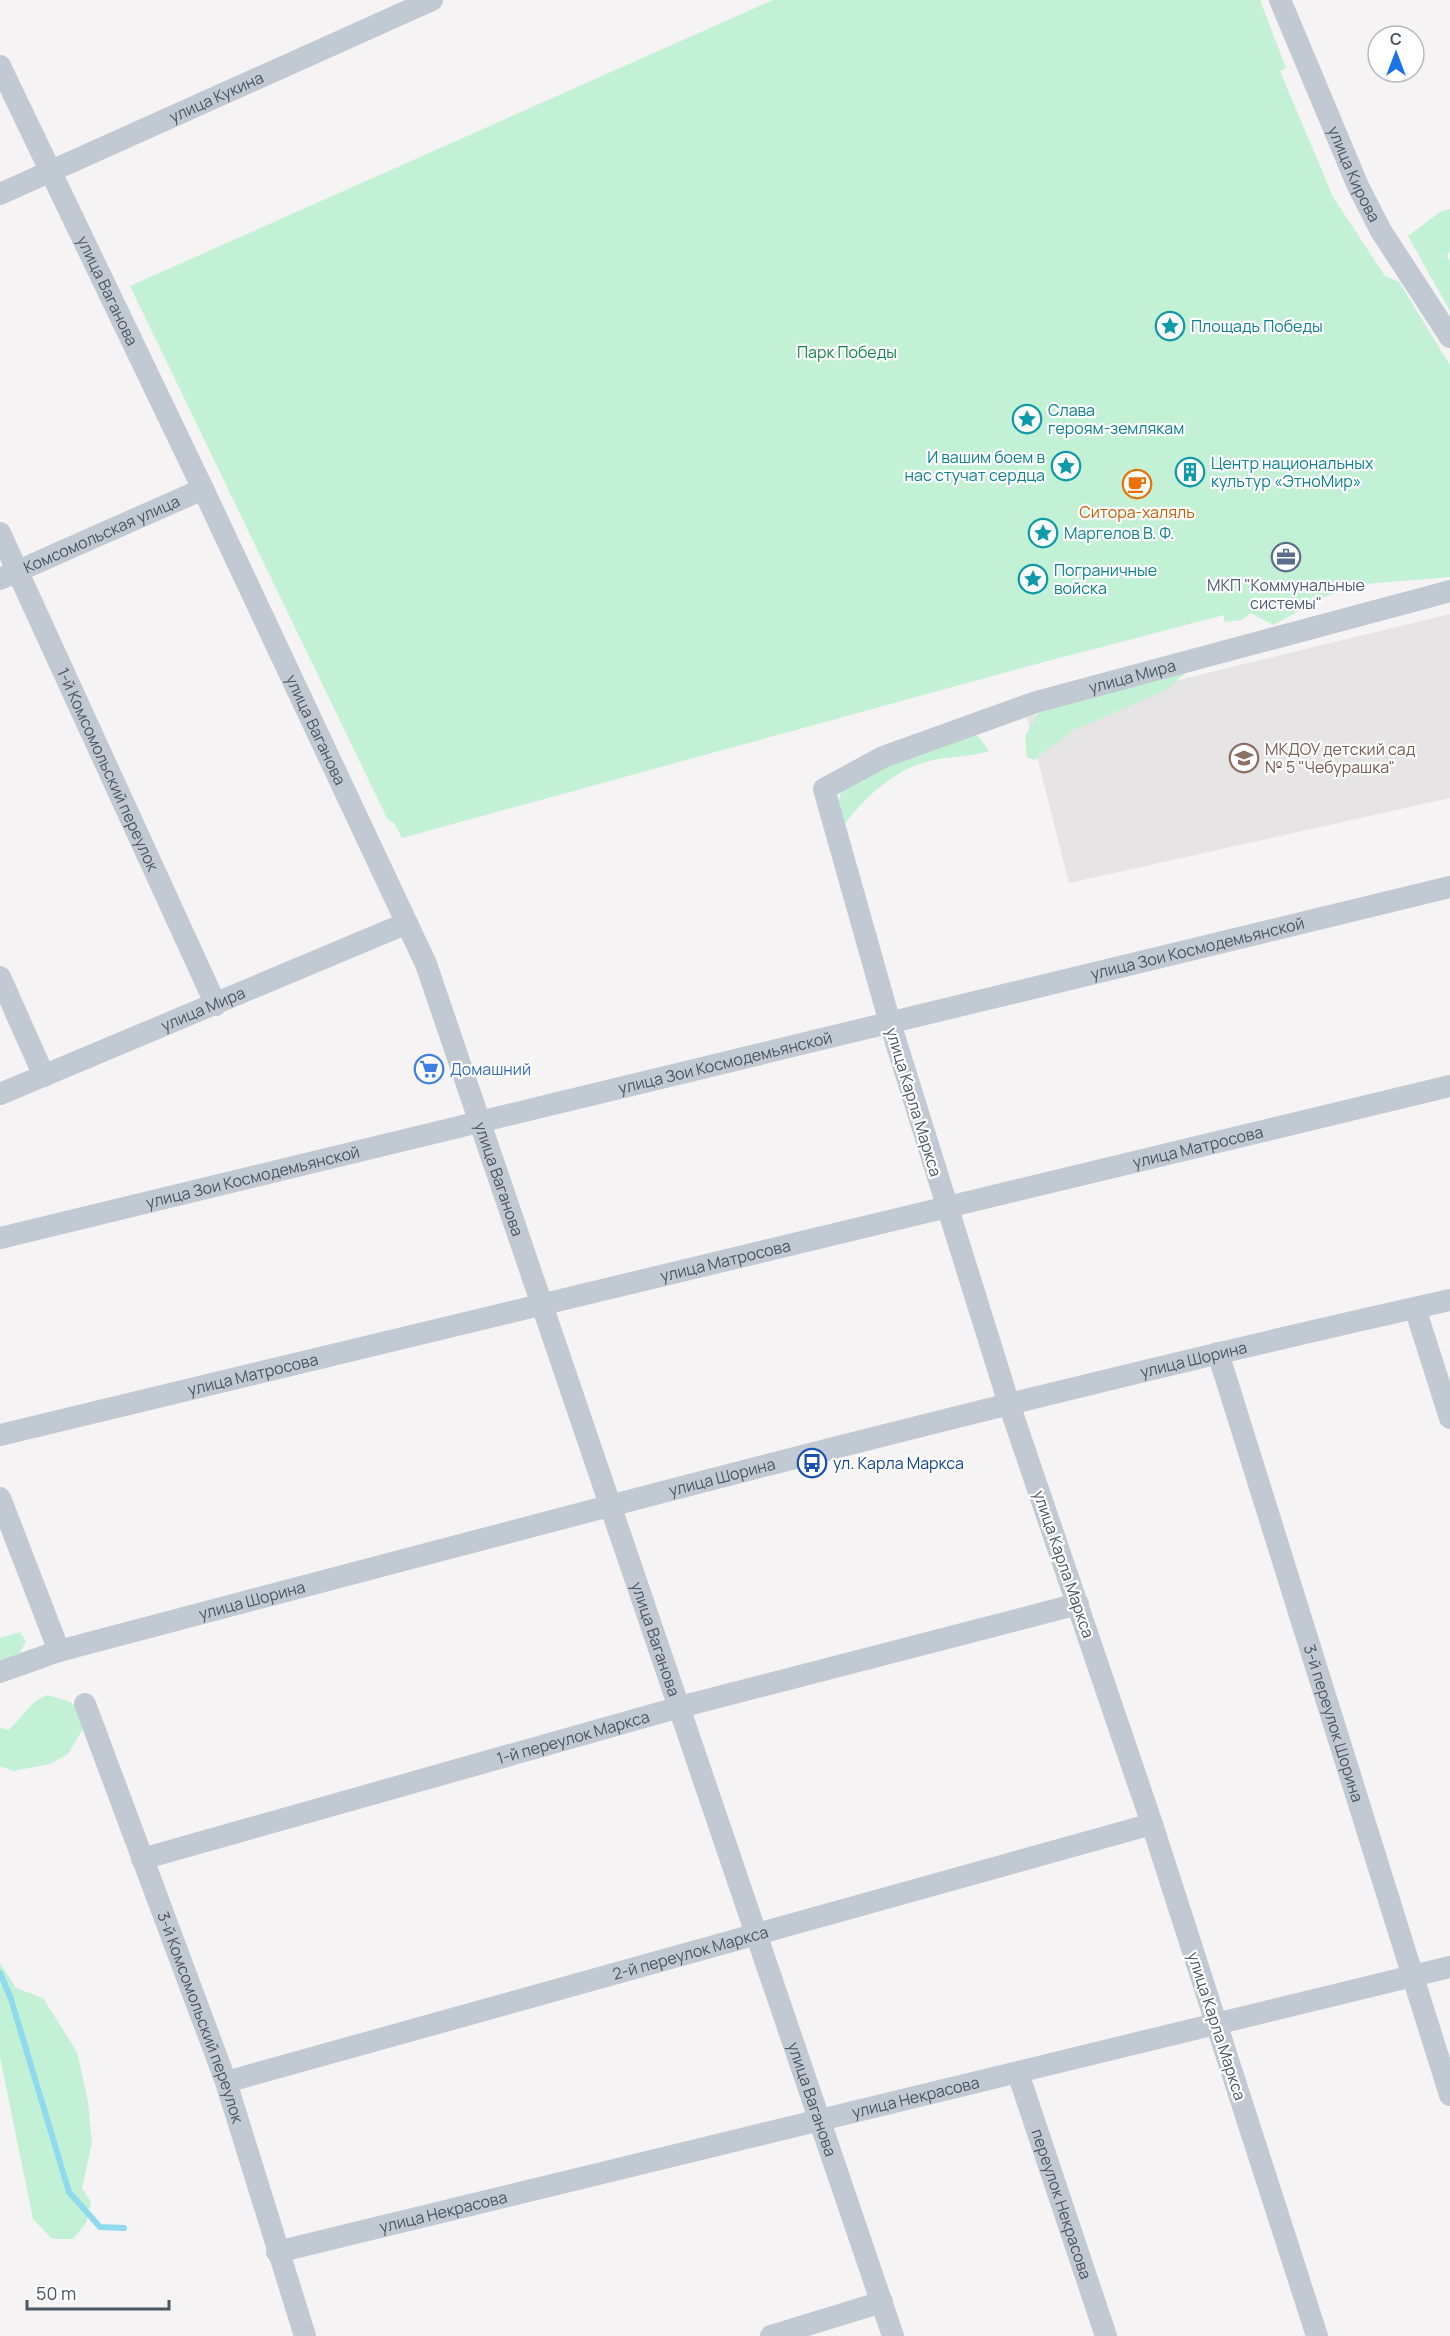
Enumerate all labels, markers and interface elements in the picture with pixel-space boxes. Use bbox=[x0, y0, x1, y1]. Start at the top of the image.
north arrow bbox=[1366, 24, 1426, 84]
text: С bbox=[1390, 28, 1402, 50]
street label: улица Кукина bbox=[166, 66, 267, 128]
street label: улица Кирова bbox=[1323, 122, 1386, 226]
street label: улица Ваганова bbox=[72, 232, 144, 349]
place icon: Площадь Победы bbox=[1154, 310, 1186, 342]
place label: Площадь Победы bbox=[1191, 315, 1323, 337]
park label: Парк Победы bbox=[797, 341, 897, 363]
place label: Слава героям-землякам bbox=[1048, 399, 1184, 439]
place icon: Слава героям-землякам bbox=[1011, 403, 1043, 435]
place label: И вашим боем в нас стучат сердца bbox=[905, 446, 1045, 486]
place icon: И вашим боем в нас стучат сердца bbox=[1050, 450, 1082, 482]
place label: Центр национальных культур «ЭтноМир» bbox=[1211, 452, 1374, 492]
building icon: Центр национальных культур «ЭтноМир» bbox=[1174, 456, 1206, 488]
cafe icon: Ситора-халяль bbox=[1121, 468, 1153, 500]
street label: Комсомольская улица bbox=[20, 490, 183, 578]
place label: Ситора-халяль bbox=[1079, 501, 1195, 523]
place icon: Маргелов В. Ф. bbox=[1027, 517, 1059, 549]
place label: Маргелов В. Ф. bbox=[1064, 522, 1174, 544]
office icon: МКП "Коммунальные системы" bbox=[1270, 541, 1302, 573]
place label: Пограничные войска bbox=[1054, 559, 1157, 599]
place icon: Пограничные войска bbox=[1017, 563, 1049, 595]
place label: МКП "Коммунальные системы" bbox=[1207, 574, 1365, 614]
street label: улица Мира bbox=[1086, 654, 1178, 698]
street label: 1-й Комсомольский переулок bbox=[52, 664, 165, 876]
street label: улица Ваганова bbox=[281, 671, 351, 788]
place label: МКДОУ детский сад № 5 "Чебурашка" bbox=[1265, 738, 1416, 778]
school or university icon: МКДОУ детский сад № 5 "Чебурашка" bbox=[1228, 742, 1260, 774]
street label: улица Зои Космодемьянской bbox=[1088, 912, 1307, 985]
street label: улица Мира bbox=[157, 981, 248, 1036]
street label: улица Карла Маркса bbox=[881, 1025, 947, 1179]
street label: улица Зои Космодемьянской bbox=[616, 1026, 834, 1099]
supermarket icon: Домашний bbox=[413, 1053, 445, 1085]
place label: Домашний bbox=[450, 1058, 531, 1080]
street label: улица Ваганова bbox=[469, 1119, 529, 1239]
street label: улица Матросова bbox=[1130, 1120, 1265, 1173]
street label: улица Зои Космодемьянской bbox=[144, 1140, 362, 1213]
street label: улица Матросова bbox=[658, 1234, 793, 1287]
street label: улица Шорина bbox=[1138, 1336, 1249, 1383]
street label: улица Матросова bbox=[185, 1348, 320, 1400]
bus stop icon: ул. Карла Маркса bbox=[796, 1447, 828, 1479]
street label: улица Шорина bbox=[666, 1452, 778, 1501]
place label: ул. Карла Маркса bbox=[833, 1452, 964, 1474]
street label: улица Карла Маркса bbox=[1028, 1487, 1100, 1641]
street label: улица Шорина bbox=[196, 1575, 307, 1625]
street label: улица Ваганова bbox=[626, 1579, 685, 1699]
street label: 3-й переулок Шорина bbox=[1299, 1642, 1369, 1805]
street label: 1-й переулок Маркса bbox=[494, 1705, 652, 1769]
street label: 3-й Комсомольский переулок bbox=[152, 1908, 249, 2127]
street label: 2-й переулок Маркса bbox=[610, 1920, 771, 1985]
street label: улица Карла Маркса bbox=[1183, 1949, 1251, 2103]
street label: улица Ваганова bbox=[783, 2039, 842, 2159]
street label: улица Некрасова bbox=[849, 2071, 981, 2123]
street label: переулок Некрасова bbox=[1026, 2126, 1097, 2282]
street label: улица Некрасова bbox=[377, 2186, 509, 2238]
scale bar bbox=[27, 2273, 170, 2311]
text: 50 m bbox=[36, 2281, 76, 2305]

